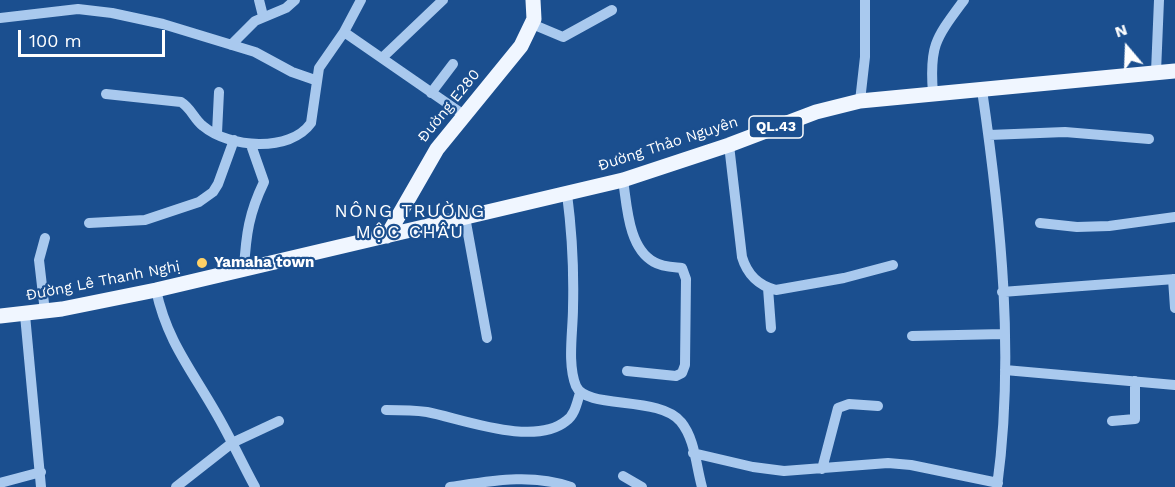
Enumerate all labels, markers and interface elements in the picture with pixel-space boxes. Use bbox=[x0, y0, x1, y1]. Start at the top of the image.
scale bar bbox=[21, 18, 168, 56]
north arrow bbox=[1097, 18, 1157, 78]
text: N bbox=[1112, 20, 1130, 41]
text: 100 m bbox=[29, 30, 82, 51]
street label: Đường E280 bbox=[414, 66, 484, 146]
street label: Đường Thảo Nguyên bbox=[596, 113, 740, 175]
road number: QL.43 bbox=[749, 116, 803, 138]
district label: NÔNG TRƯỜNG MỘC CHÂU bbox=[335, 201, 485, 244]
place label: Yamaha town bbox=[214, 254, 314, 272]
marker: Yamaha town bbox=[195, 256, 209, 270]
street label: Đường Lê Thanh Nghị bbox=[24, 257, 182, 305]

